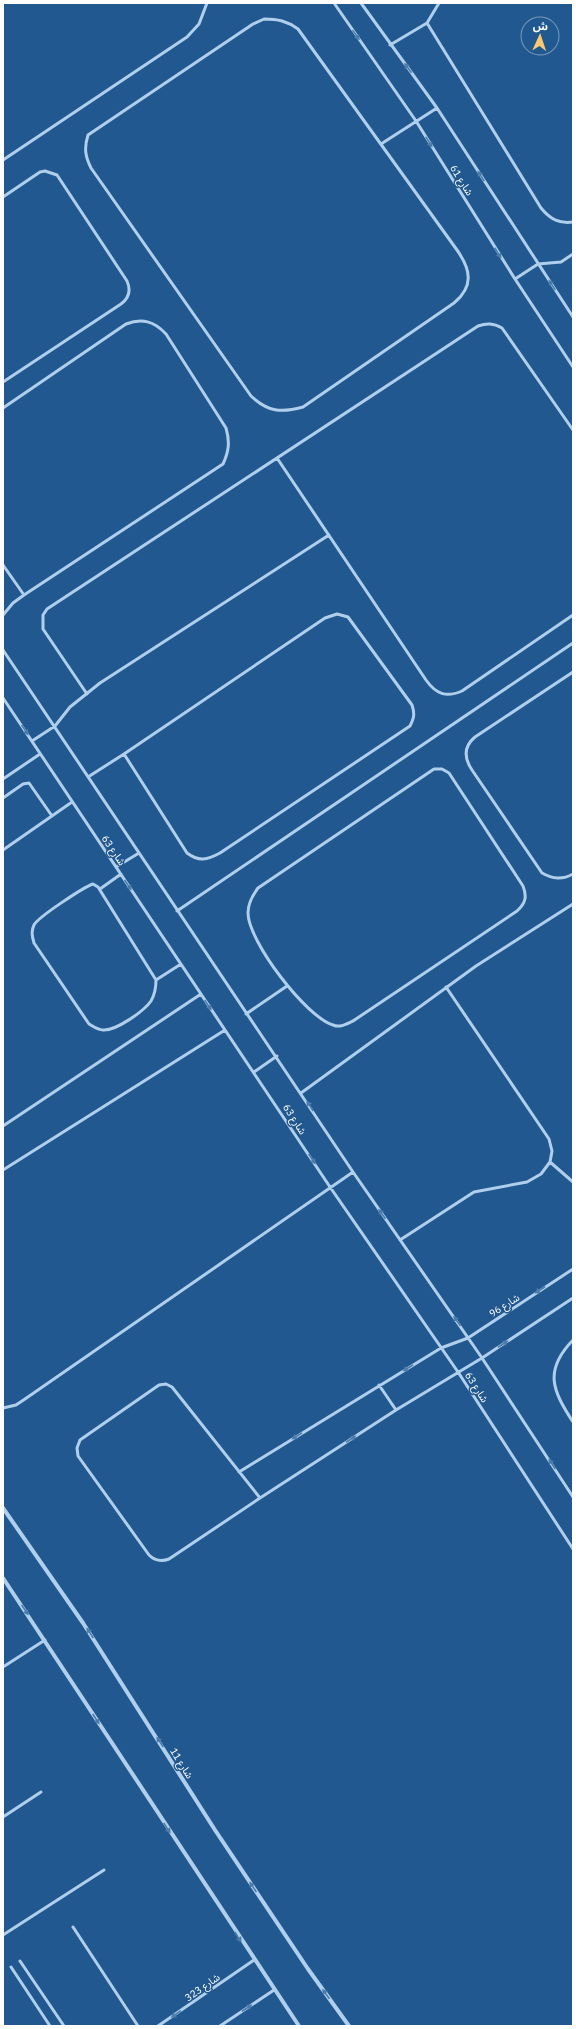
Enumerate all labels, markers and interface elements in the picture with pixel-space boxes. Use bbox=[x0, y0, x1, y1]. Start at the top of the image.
north arrow bbox=[520, 16, 560, 56]
text: ش bbox=[533, 19, 548, 33]
one-way arrow bbox=[352, 30, 360, 40]
one-way arrow bbox=[403, 63, 412, 74]
one-way arrow bbox=[426, 136, 433, 148]
street label: شارع 61 bbox=[446, 162, 476, 199]
one-way arrow bbox=[477, 170, 484, 182]
one-way arrow bbox=[495, 247, 502, 259]
one-way arrow bbox=[548, 279, 555, 290]
one-way arrow bbox=[21, 725, 29, 736]
street label: شارع 63 bbox=[98, 833, 129, 869]
one-way arrow bbox=[124, 880, 132, 890]
one-way arrow bbox=[204, 1000, 212, 1010]
one-way arrow bbox=[306, 1101, 314, 1111]
street label: شارع 63 bbox=[279, 1102, 309, 1138]
one-way arrow bbox=[308, 1153, 315, 1165]
one-way arrow bbox=[378, 1209, 386, 1220]
one-way arrow bbox=[535, 1287, 546, 1294]
street label: شارع 96 bbox=[487, 1291, 523, 1321]
one-way arrow bbox=[453, 1316, 461, 1326]
one-way arrow bbox=[498, 1341, 509, 1348]
one-way arrow bbox=[402, 1365, 414, 1372]
street label: شارع 63 bbox=[461, 1370, 491, 1406]
one-way arrow bbox=[291, 1433, 303, 1440]
one-way arrow bbox=[346, 1435, 357, 1443]
one-way arrow bbox=[548, 1458, 555, 1470]
one-way arrow bbox=[21, 1605, 29, 1616]
one-way arrow bbox=[86, 1627, 93, 1639]
one-way arrow bbox=[93, 1713, 100, 1725]
one-way arrow bbox=[156, 1737, 163, 1748]
street label: شارع 11 bbox=[166, 1745, 196, 1782]
one-way arrow bbox=[164, 1822, 171, 1834]
one-way arrow bbox=[249, 1882, 257, 1892]
one-way arrow bbox=[235, 1931, 242, 1943]
street label: شارع 323 bbox=[182, 1971, 223, 2005]
one-way arrow bbox=[322, 1989, 330, 2000]
one-way arrow bbox=[242, 2004, 252, 2012]
one-way arrow bbox=[170, 2010, 181, 2018]

